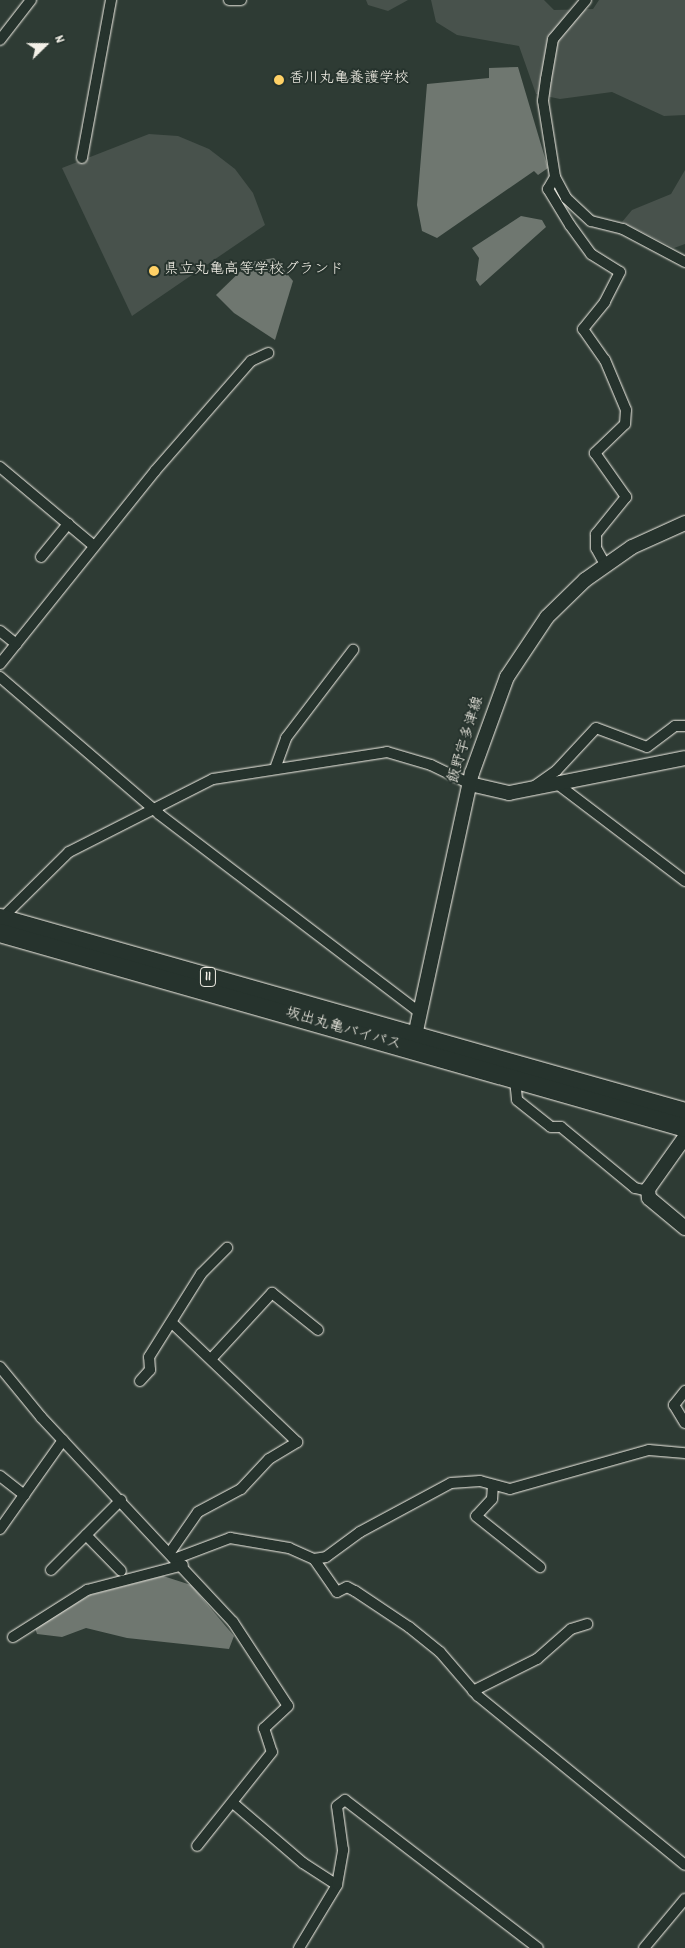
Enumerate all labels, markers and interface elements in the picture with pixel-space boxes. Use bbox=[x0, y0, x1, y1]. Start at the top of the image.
north arrow bbox=[20, 20, 70, 70]
text: N bbox=[48, 32, 69, 46]
place label: 香川丸亀養護学校 bbox=[289, 71, 409, 89]
marker: 香川丸亀養護学校 bbox=[273, 74, 285, 86]
place label: 県立丸亀高等学校グランド bbox=[164, 262, 344, 280]
marker: 県立丸亀高等学校グランド bbox=[148, 265, 160, 277]
street label: 飯野宇多津線 bbox=[445, 694, 489, 786]
road number: 11 bbox=[199, 966, 217, 989]
street label: 坂出丸亀バイパス bbox=[283, 1005, 403, 1055]

